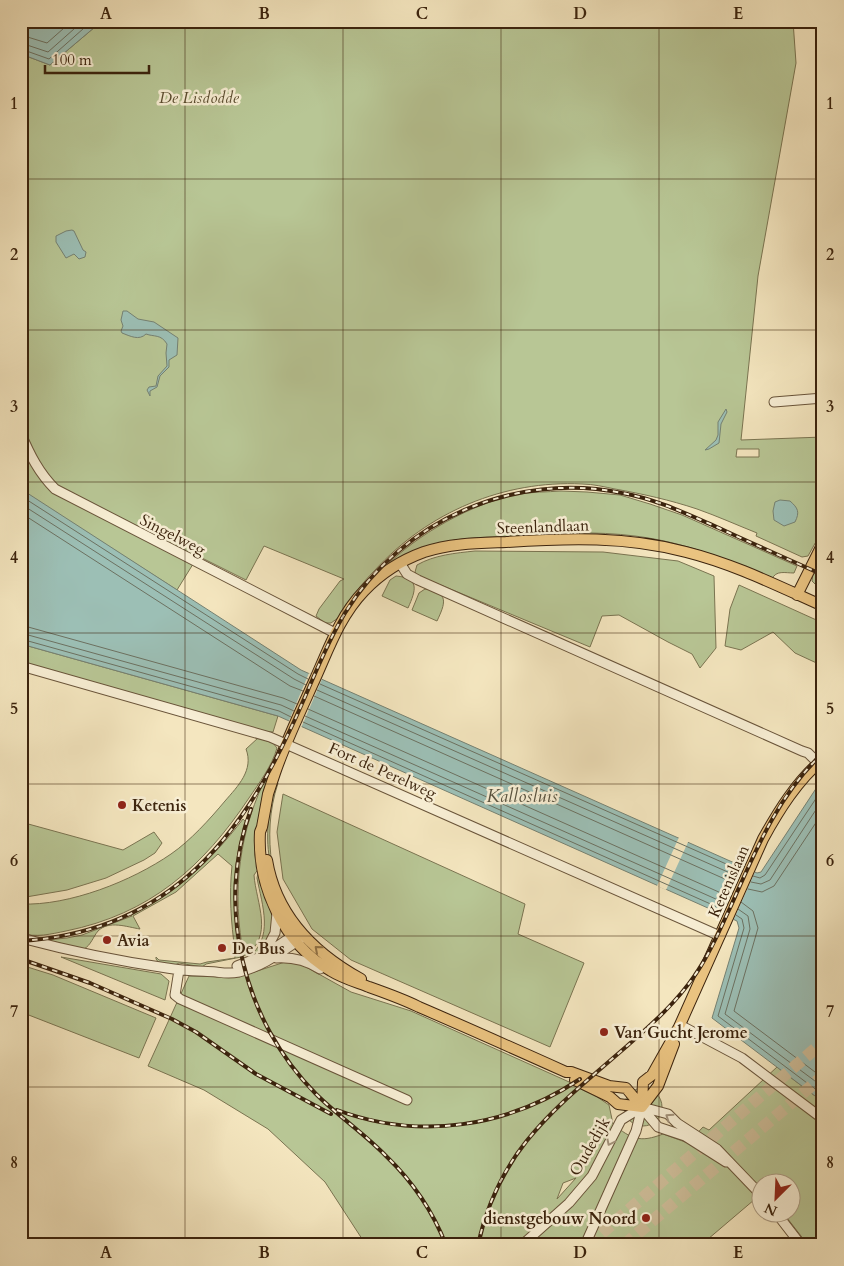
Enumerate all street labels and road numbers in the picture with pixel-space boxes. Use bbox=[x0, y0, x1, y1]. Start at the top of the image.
street label: Singelweg bbox=[136, 509, 209, 561]
street label: Steenlandlaan bbox=[497, 514, 590, 540]
street label: Fort de Perelweg bbox=[325, 737, 440, 805]
street label: Ketenislaan bbox=[703, 842, 755, 921]
street label: Oudedijk bbox=[564, 1113, 616, 1180]

